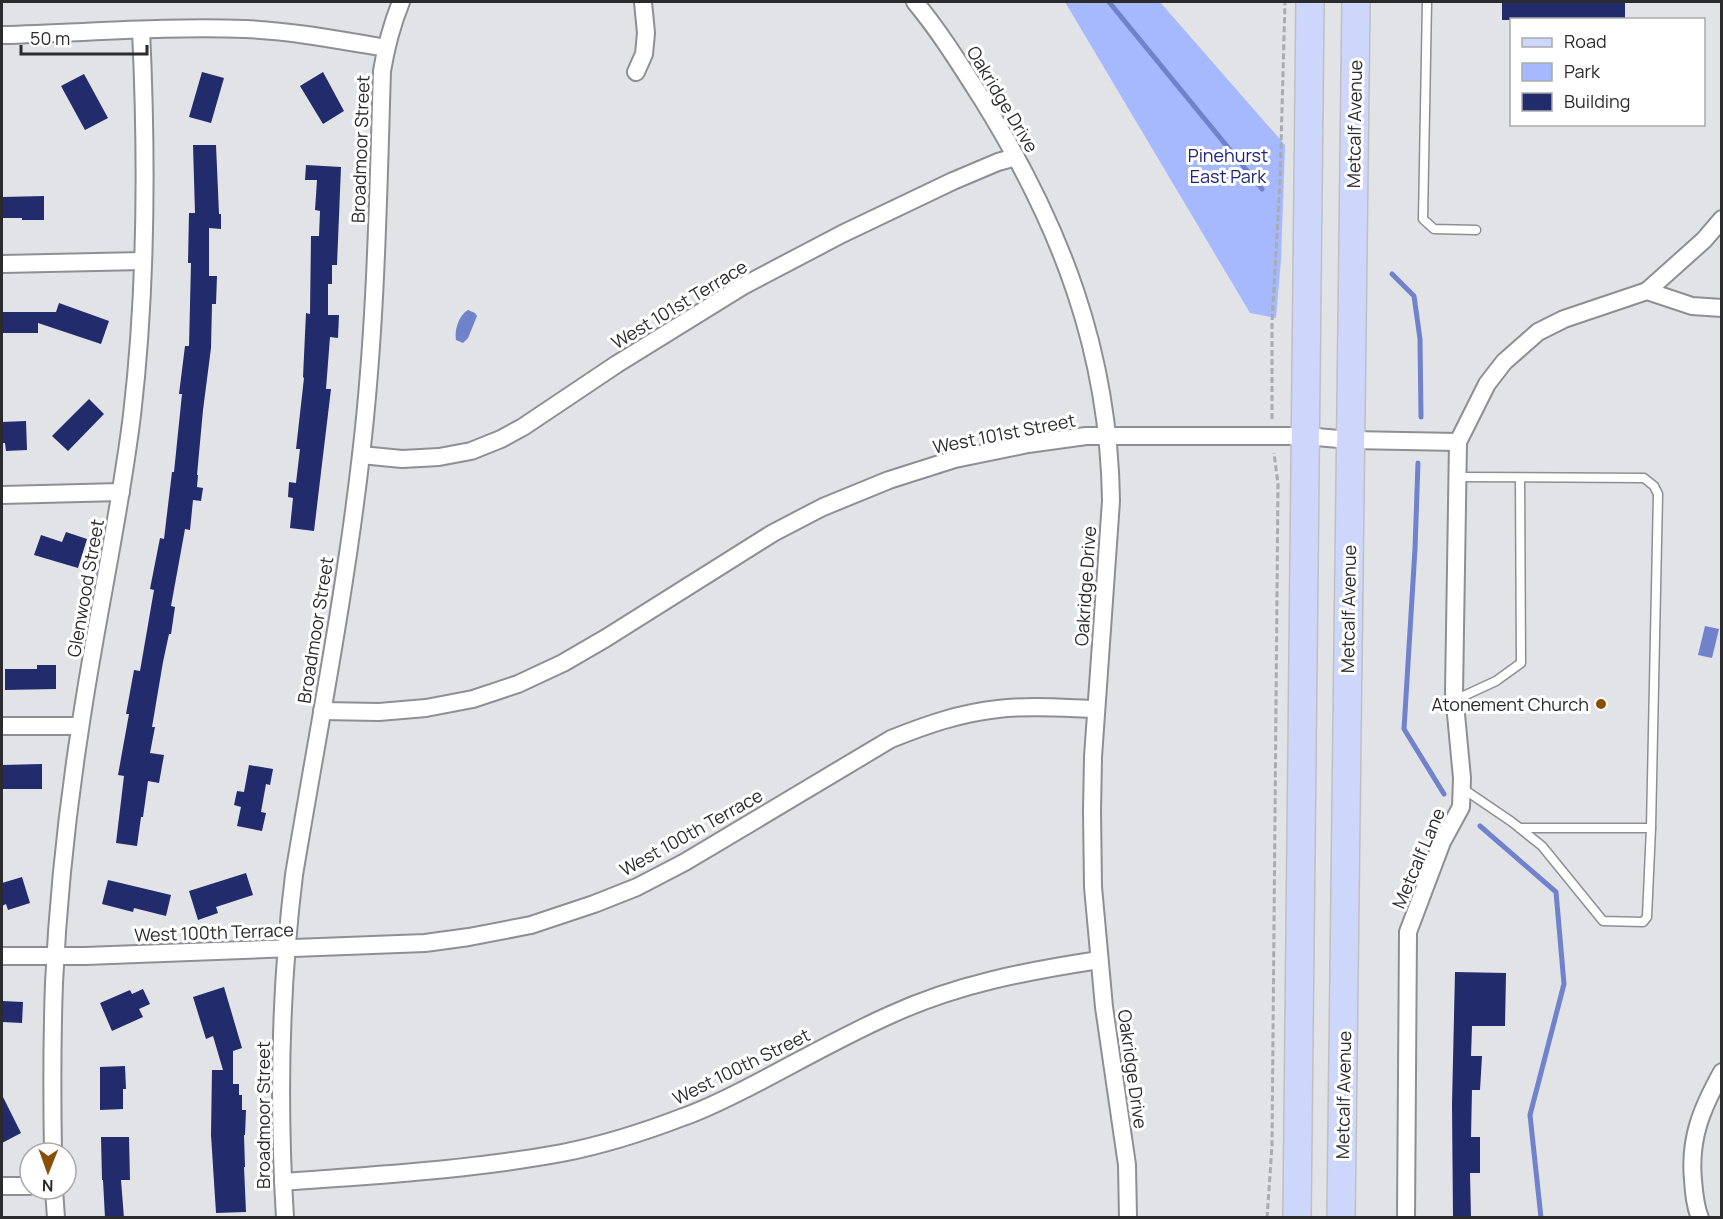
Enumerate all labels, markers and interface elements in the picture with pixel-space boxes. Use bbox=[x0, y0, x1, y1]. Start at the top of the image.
scale bar bbox=[21, 18, 147, 56]
legend bbox=[1510, 18, 1705, 126]
text: 50 m bbox=[30, 26, 70, 50]
text: Road bbox=[1564, 29, 1607, 53]
street label: Oakridge Drive bbox=[962, 41, 1044, 157]
text: Park bbox=[1564, 59, 1601, 83]
street label: Metcalf Avenue bbox=[1341, 60, 1367, 188]
street label: Broadmoor Street bbox=[345, 75, 375, 223]
text: Building bbox=[1564, 89, 1630, 113]
park label: Pinehurst East Park bbox=[1188, 143, 1268, 188]
street label: West 101st Terrace bbox=[607, 254, 751, 354]
street label: West 101st Street bbox=[931, 407, 1077, 459]
street label: Glenwood Street bbox=[61, 517, 109, 659]
street label: Oakridge Drive bbox=[1069, 525, 1101, 647]
street label: Metcalf Avenue bbox=[1335, 545, 1361, 673]
street label: Broadmoor Street bbox=[292, 555, 338, 705]
place label: Atonement Church bbox=[1431, 692, 1589, 716]
marker: Atonement Church bbox=[1594, 697, 1608, 711]
street label: West 100th Terrace bbox=[615, 783, 767, 881]
street label: Metcalf Lane bbox=[1386, 804, 1450, 912]
street label: West 100th Terrace bbox=[134, 917, 294, 947]
street label: Oakridge Drive bbox=[1113, 1008, 1153, 1130]
street label: West 100th Street bbox=[668, 1022, 814, 1110]
street label: Metcalf Avenue bbox=[1330, 1031, 1356, 1159]
street label: Broadmoor Street bbox=[251, 1041, 275, 1189]
north arrow bbox=[18, 1141, 78, 1201]
text: N bbox=[42, 1175, 54, 1197]

